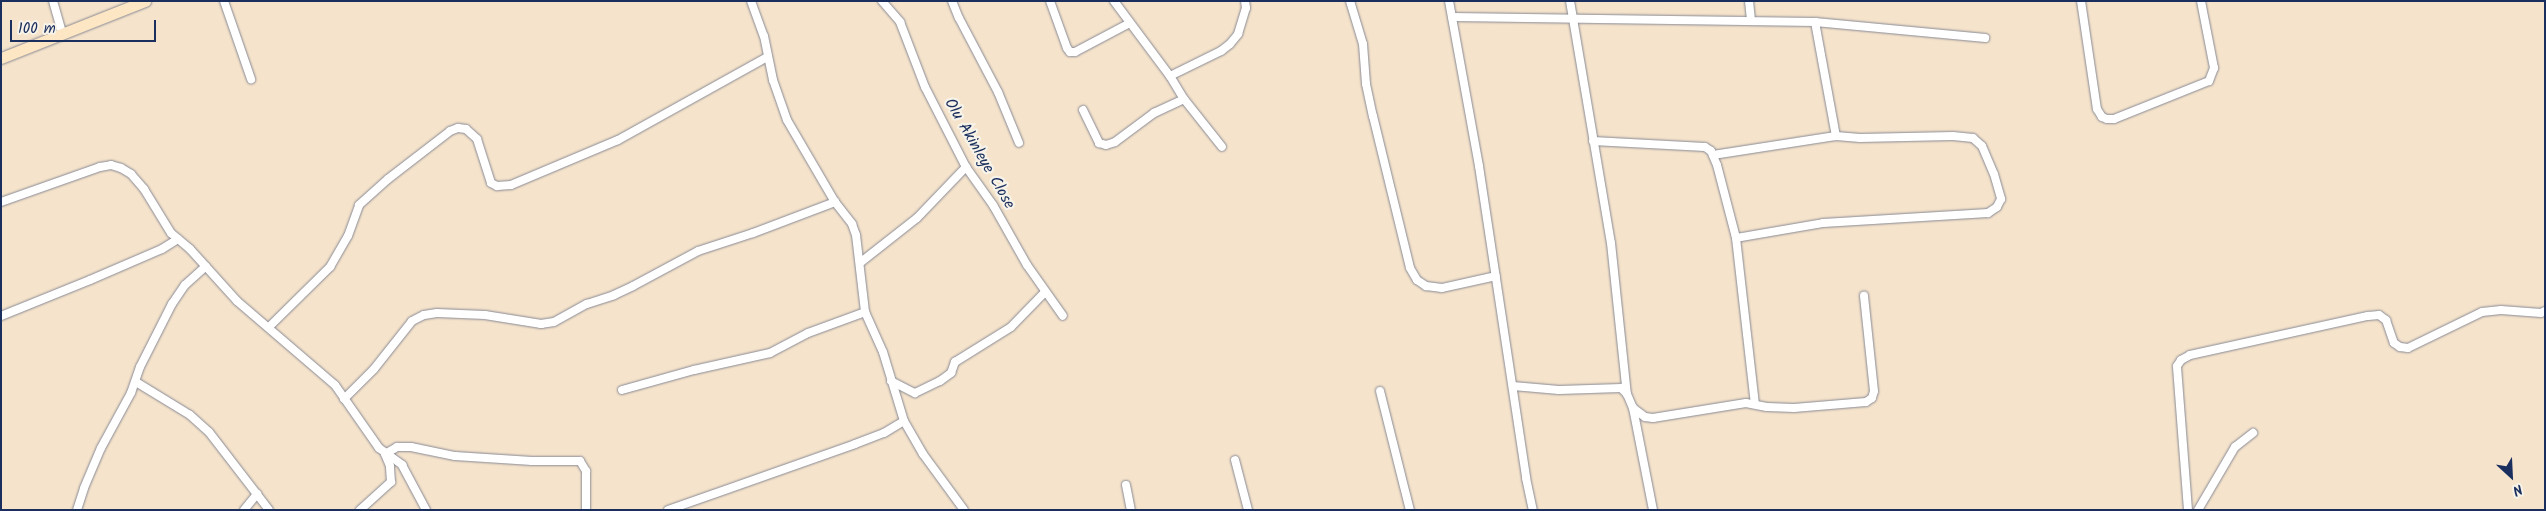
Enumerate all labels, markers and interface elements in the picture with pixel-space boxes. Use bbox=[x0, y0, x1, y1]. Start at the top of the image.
scale bar bbox=[12, 10, 159, 42]
text: 100 m bbox=[18, 17, 56, 41]
street label: Olu Akinleye Close bbox=[940, 95, 1018, 213]
north arrow bbox=[2486, 451, 2536, 501]
text: N bbox=[2509, 478, 2526, 501]

